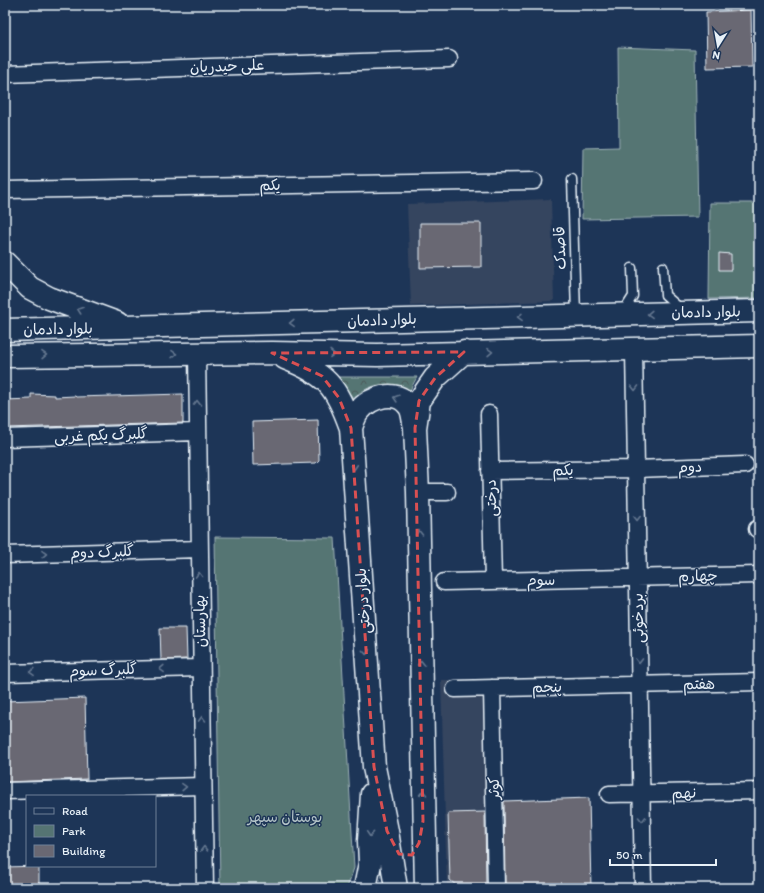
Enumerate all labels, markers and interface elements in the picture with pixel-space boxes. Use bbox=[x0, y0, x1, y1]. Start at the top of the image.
north arrow bbox=[698, 26, 738, 66]
text: N bbox=[711, 48, 721, 62]
street label: علی حیدریان bbox=[190, 56, 264, 77]
street label: یکم bbox=[259, 176, 281, 197]
street label: قاصدک bbox=[550, 226, 570, 270]
street label: بلوار دادمان bbox=[671, 302, 741, 322]
one-way arrow bbox=[76, 306, 83, 314]
one-way arrow bbox=[647, 309, 653, 318]
street label: بلوار دادمان bbox=[347, 310, 417, 330]
one-way arrow bbox=[517, 313, 523, 321]
street label: بلوار دادمان bbox=[23, 319, 93, 339]
one-way arrow bbox=[289, 319, 295, 327]
one-way arrow bbox=[487, 348, 493, 356]
one-way arrow bbox=[171, 350, 177, 358]
one-way arrow bbox=[329, 350, 335, 358]
one-way arrow bbox=[41, 351, 47, 360]
one-way arrow bbox=[631, 385, 639, 391]
one-way arrow bbox=[392, 394, 399, 403]
one-way arrow bbox=[193, 400, 201, 406]
street label: گلبرگ یکم غربی bbox=[54, 424, 148, 449]
street label: دوم bbox=[677, 458, 703, 479]
street label: یکم bbox=[552, 461, 574, 482]
one-way arrow bbox=[349, 464, 358, 470]
street label: درختی bbox=[482, 479, 501, 517]
one-way arrow bbox=[633, 515, 641, 521]
one-way arrow bbox=[414, 530, 423, 536]
street label: گلبرگ دوم bbox=[70, 542, 134, 565]
one-way arrow bbox=[41, 550, 47, 558]
street label: بلوار درختی bbox=[352, 567, 375, 635]
street label: چهارم bbox=[678, 567, 718, 587]
street label: سوم bbox=[527, 571, 555, 592]
one-way arrow bbox=[195, 572, 204, 578]
street label: بردخوئی bbox=[629, 593, 648, 643]
street label: بهارستان bbox=[191, 595, 209, 647]
one-way arrow bbox=[362, 649, 371, 655]
one-way arrow bbox=[635, 658, 643, 664]
street label: گلبرگ سوم bbox=[69, 660, 137, 683]
one-way arrow bbox=[417, 660, 425, 666]
one-way arrow bbox=[159, 664, 165, 673]
one-way arrow bbox=[29, 668, 35, 677]
street label: هفتم bbox=[683, 675, 715, 696]
street label: پنجم bbox=[532, 678, 562, 699]
one-way arrow bbox=[198, 716, 206, 722]
street label: کوثر bbox=[485, 776, 503, 802]
one-way arrow bbox=[181, 782, 187, 791]
street label: نهم bbox=[672, 784, 696, 805]
one-way arrow bbox=[419, 790, 427, 796]
legend bbox=[26, 795, 156, 867]
text: Road bbox=[62, 804, 88, 818]
park label: بوستان سپهر bbox=[246, 808, 322, 827]
one-way arrow bbox=[637, 816, 646, 822]
text: Park bbox=[62, 824, 86, 838]
one-way arrow bbox=[365, 831, 374, 837]
scale bar bbox=[610, 841, 716, 867]
text: Building bbox=[62, 844, 106, 858]
one-way arrow bbox=[200, 846, 208, 852]
text: 50 m bbox=[616, 848, 642, 862]

